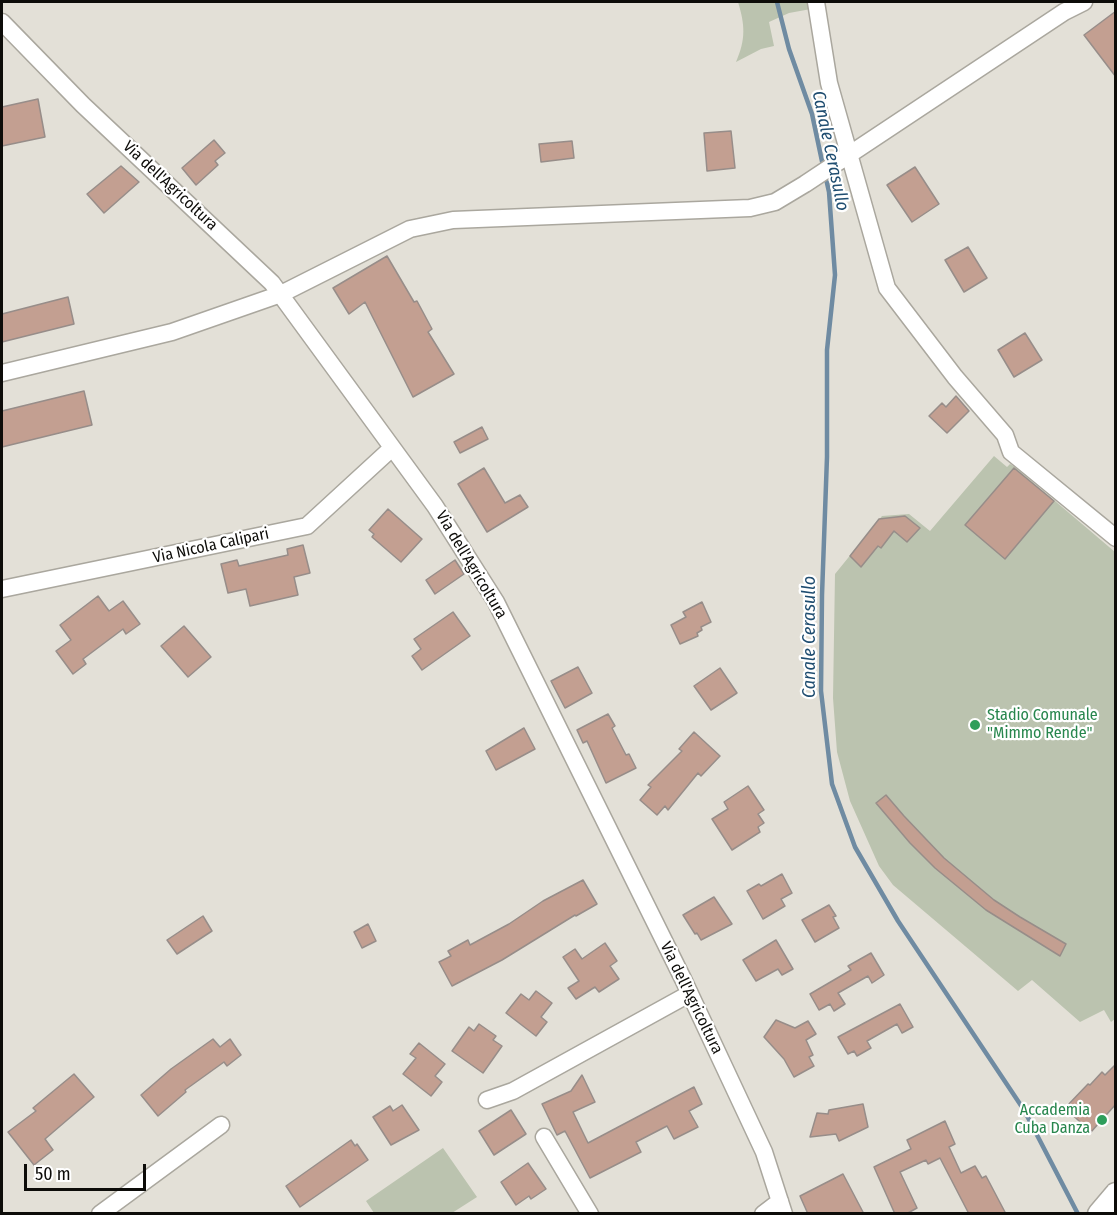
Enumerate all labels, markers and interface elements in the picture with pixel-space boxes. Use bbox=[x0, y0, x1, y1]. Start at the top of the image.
water label: Canale Cerasullo bbox=[807, 89, 853, 213]
street label: Via dell'Agricoltura bbox=[119, 137, 221, 235]
street label: Via dell'Agricoltura bbox=[431, 508, 511, 622]
street label: Via Nicola Calipari bbox=[151, 524, 271, 568]
water label: Canale Cerasullo bbox=[799, 576, 821, 698]
place label: Stadio Comunale "Mimmo Rende" bbox=[987, 706, 1098, 744]
marker: Stadio Comunale "Mimmo Rende" bbox=[968, 718, 982, 732]
street label: Via dell'Agricoltura bbox=[656, 939, 726, 1057]
place label: Accademia Cuba Danza bbox=[1014, 1101, 1090, 1139]
marker: Accademia Cuba Danza bbox=[1095, 1113, 1109, 1127]
scale bar bbox=[27, 1152, 148, 1190]
text: 50 m bbox=[35, 1163, 71, 1185]

